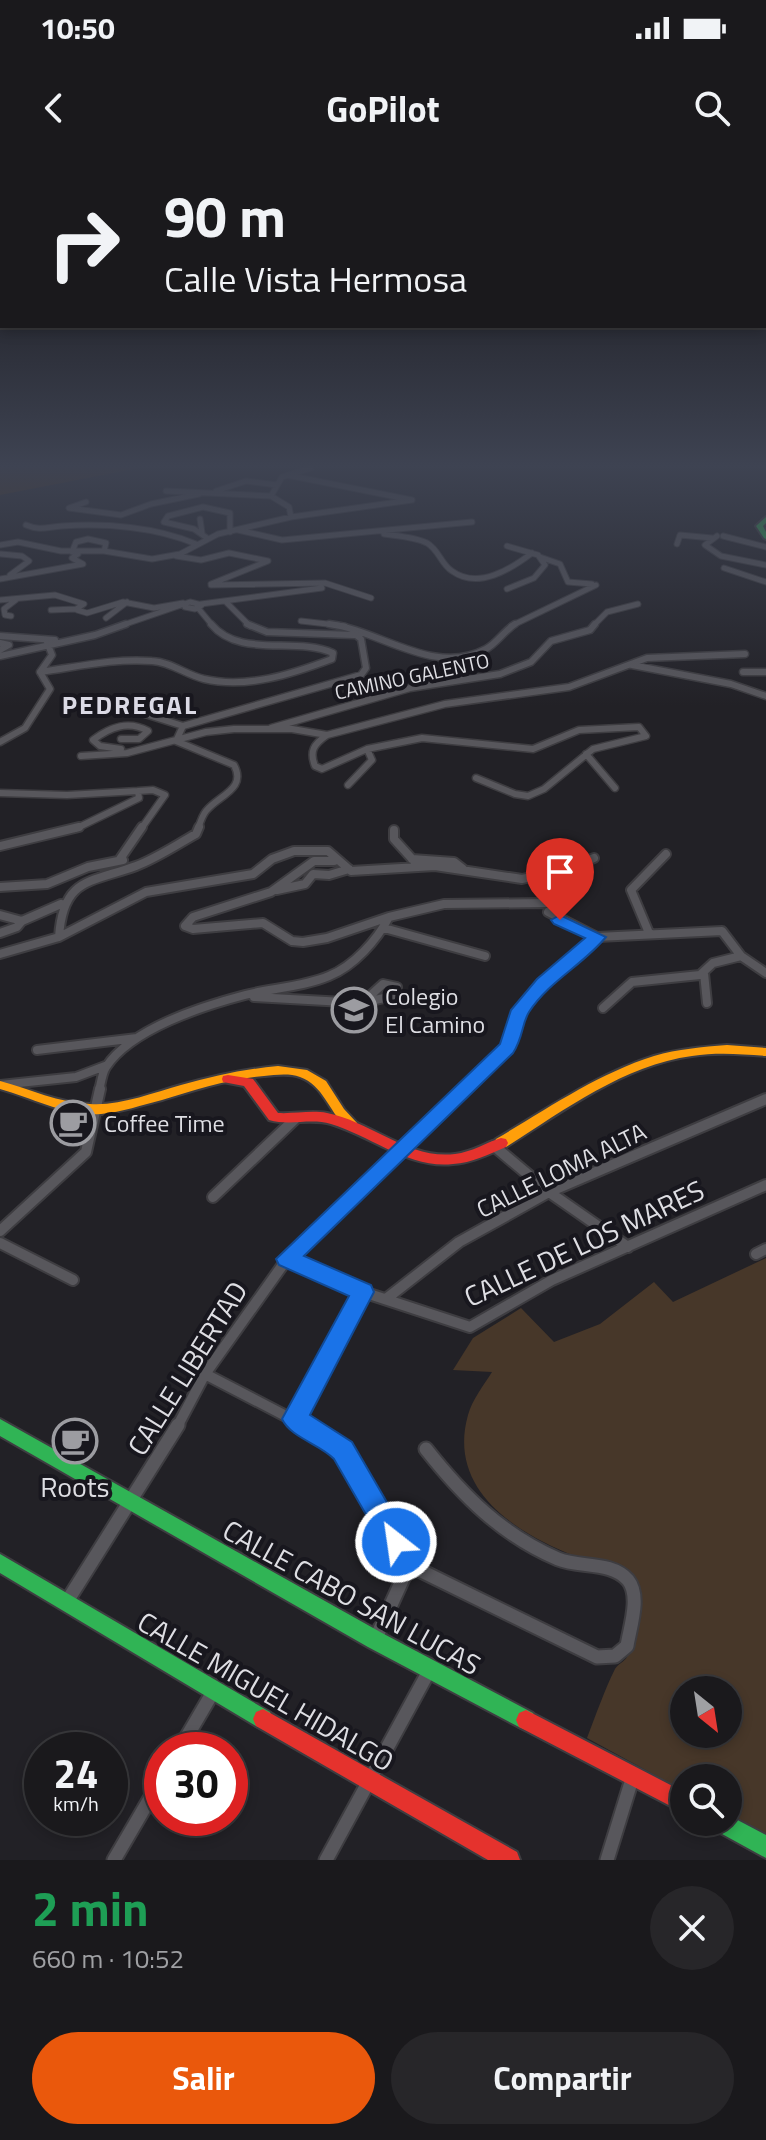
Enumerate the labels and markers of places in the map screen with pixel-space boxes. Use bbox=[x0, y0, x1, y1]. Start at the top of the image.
pin bbox=[526, 838, 594, 920]
place label: Colegio El Camino bbox=[385, 978, 485, 1042]
school or university icon: Colegio El Camino bbox=[330, 986, 378, 1034]
cafe icon: Coffee Time bbox=[49, 1099, 97, 1147]
place label: Coffee Time bbox=[104, 1105, 225, 1141]
cafe icon: Roots bbox=[51, 1417, 99, 1465]
place label: Roots bbox=[40, 1465, 110, 1508]

